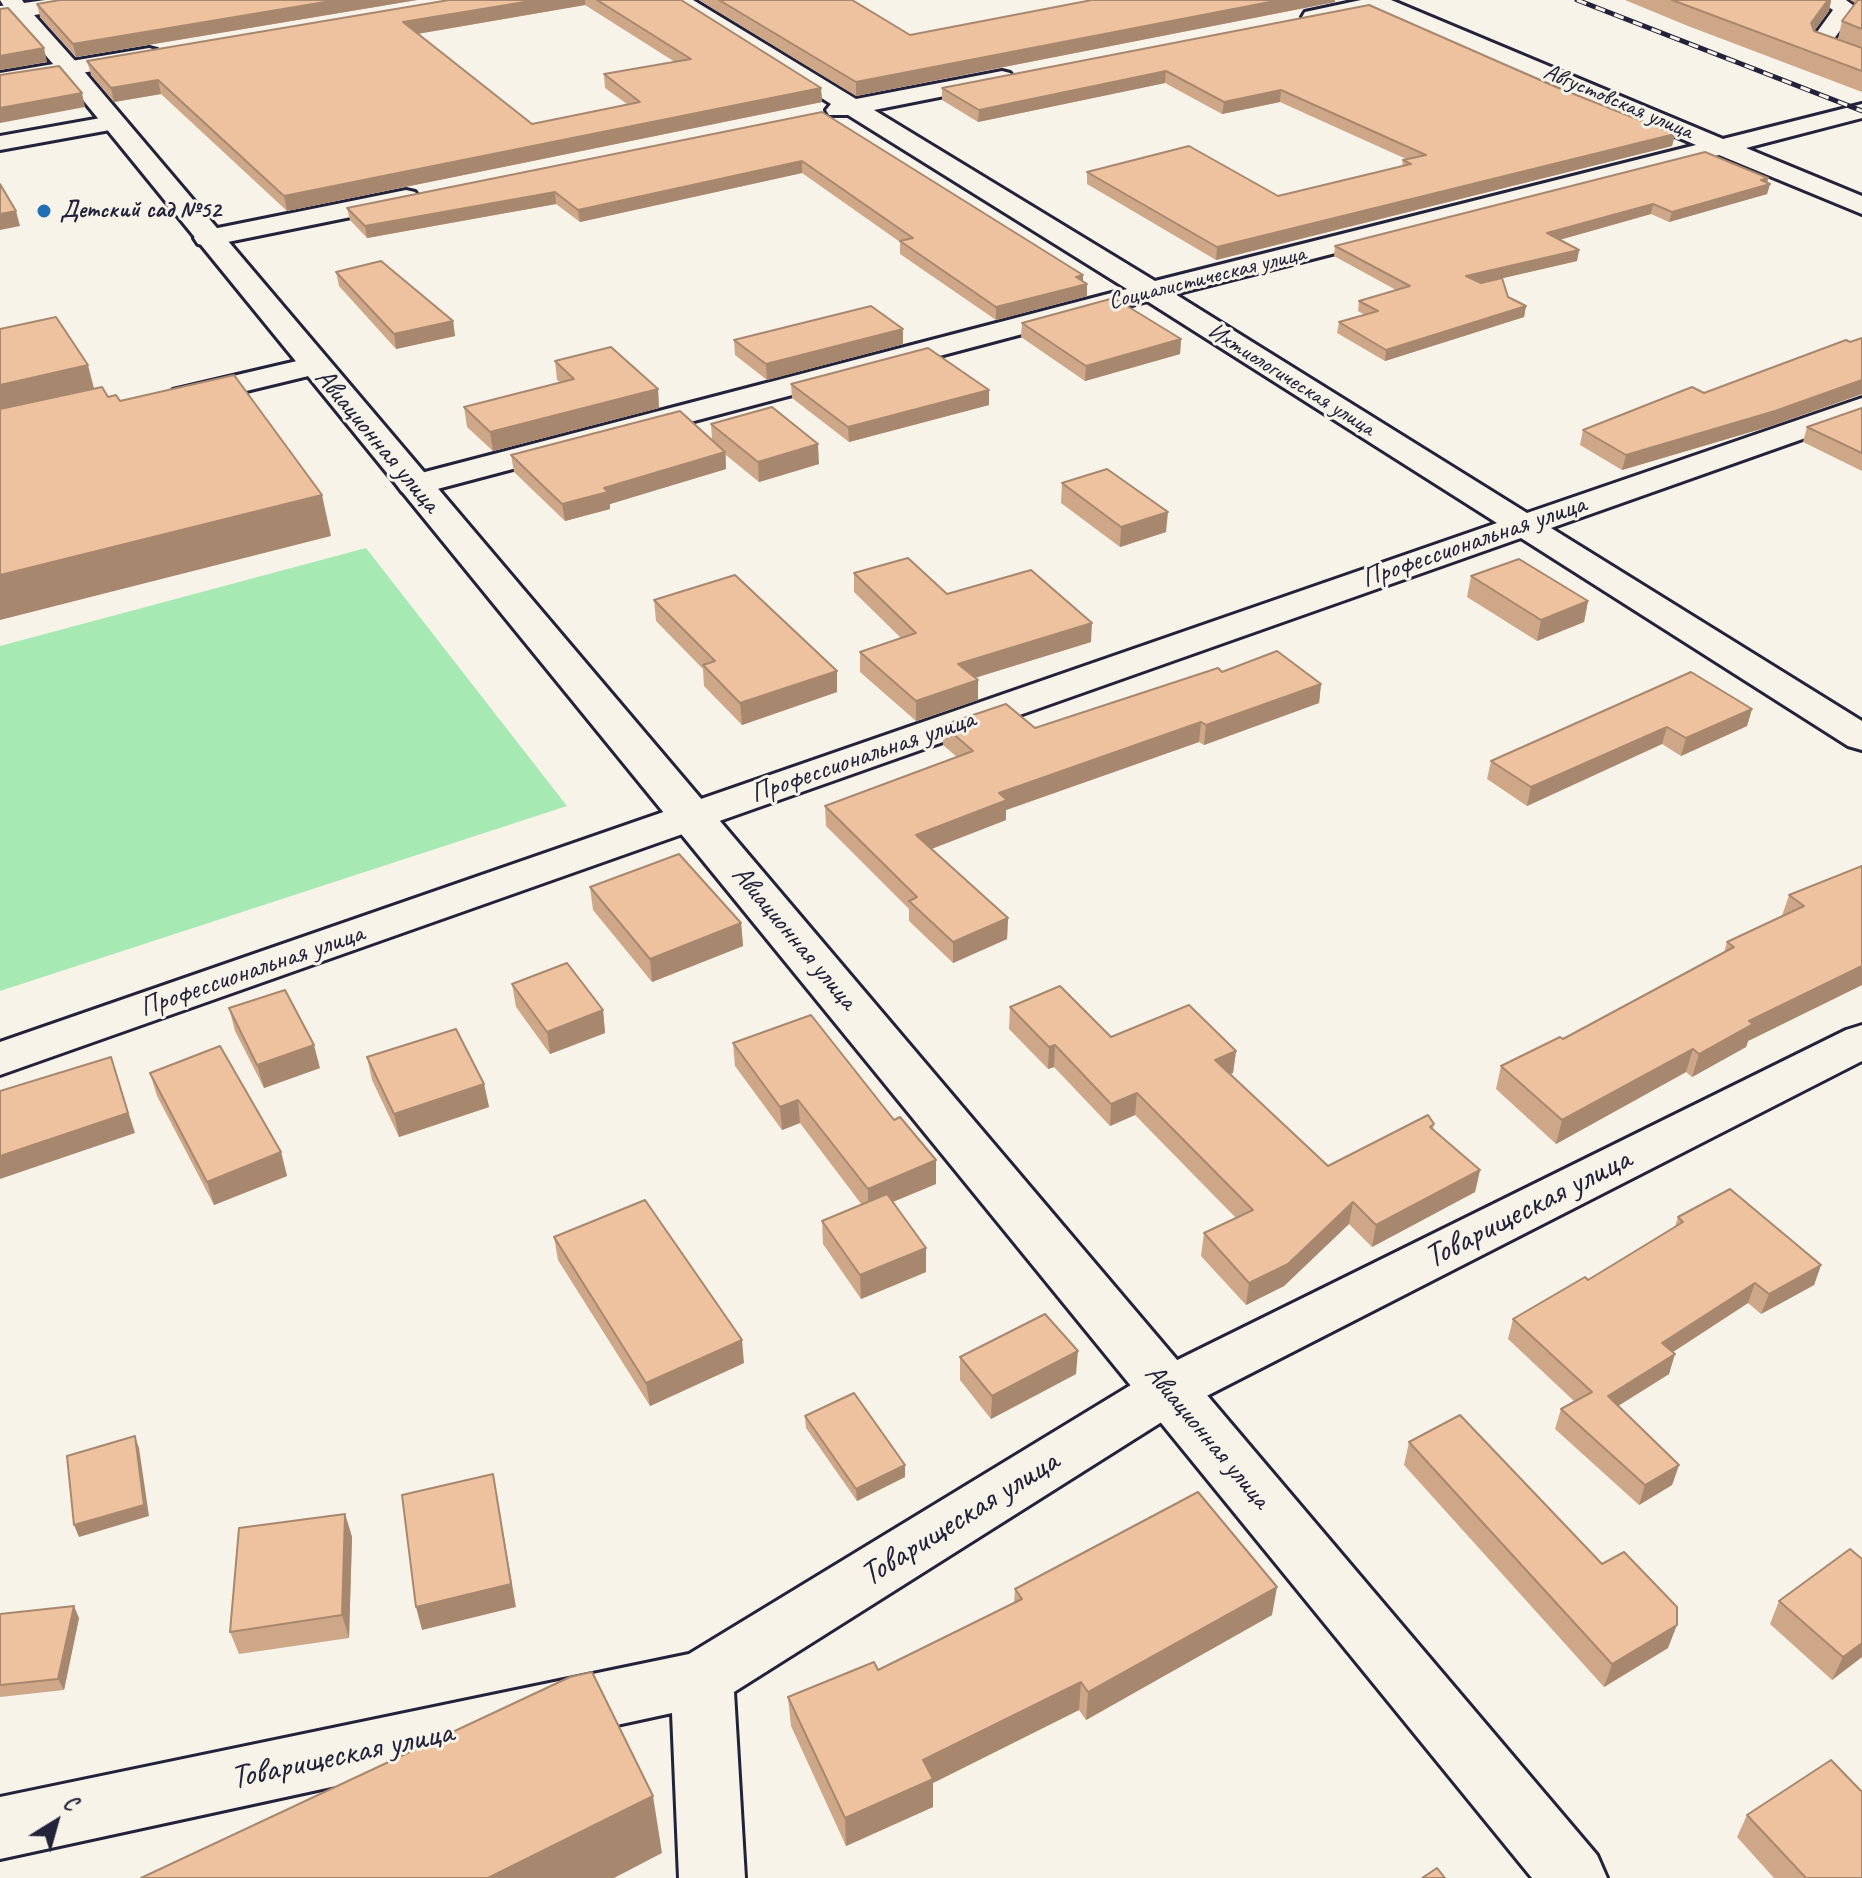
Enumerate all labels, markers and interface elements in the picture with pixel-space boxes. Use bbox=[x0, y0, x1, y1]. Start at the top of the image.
street label: Августовская улица bbox=[1539, 58, 1697, 146]
place label: Детский сад №52 bbox=[60, 197, 221, 225]
marker: Детский сад №52 bbox=[35, 202, 53, 220]
street label: Социалистическая улица bbox=[1105, 240, 1309, 316]
street label: Ихтиологическая улица bbox=[1202, 317, 1380, 443]
street label: Авиационная улица bbox=[307, 362, 447, 520]
street label: Профессиональная улица bbox=[1357, 488, 1591, 596]
street label: Профессиональная улица bbox=[746, 703, 980, 811]
street label: Авиационная улица bbox=[724, 859, 864, 1017]
street label: Профессиональная улица bbox=[135, 917, 369, 1025]
street label: Товарищеская улица bbox=[1418, 1139, 1638, 1279]
street label: Авиационная улица bbox=[1137, 1358, 1277, 1516]
street label: Товарищеская улица bbox=[853, 1442, 1067, 1596]
street label: Товарищеская улица bbox=[227, 1713, 457, 1799]
north arrow bbox=[16, 1782, 96, 1862]
text: С bbox=[58, 1788, 83, 1817]

